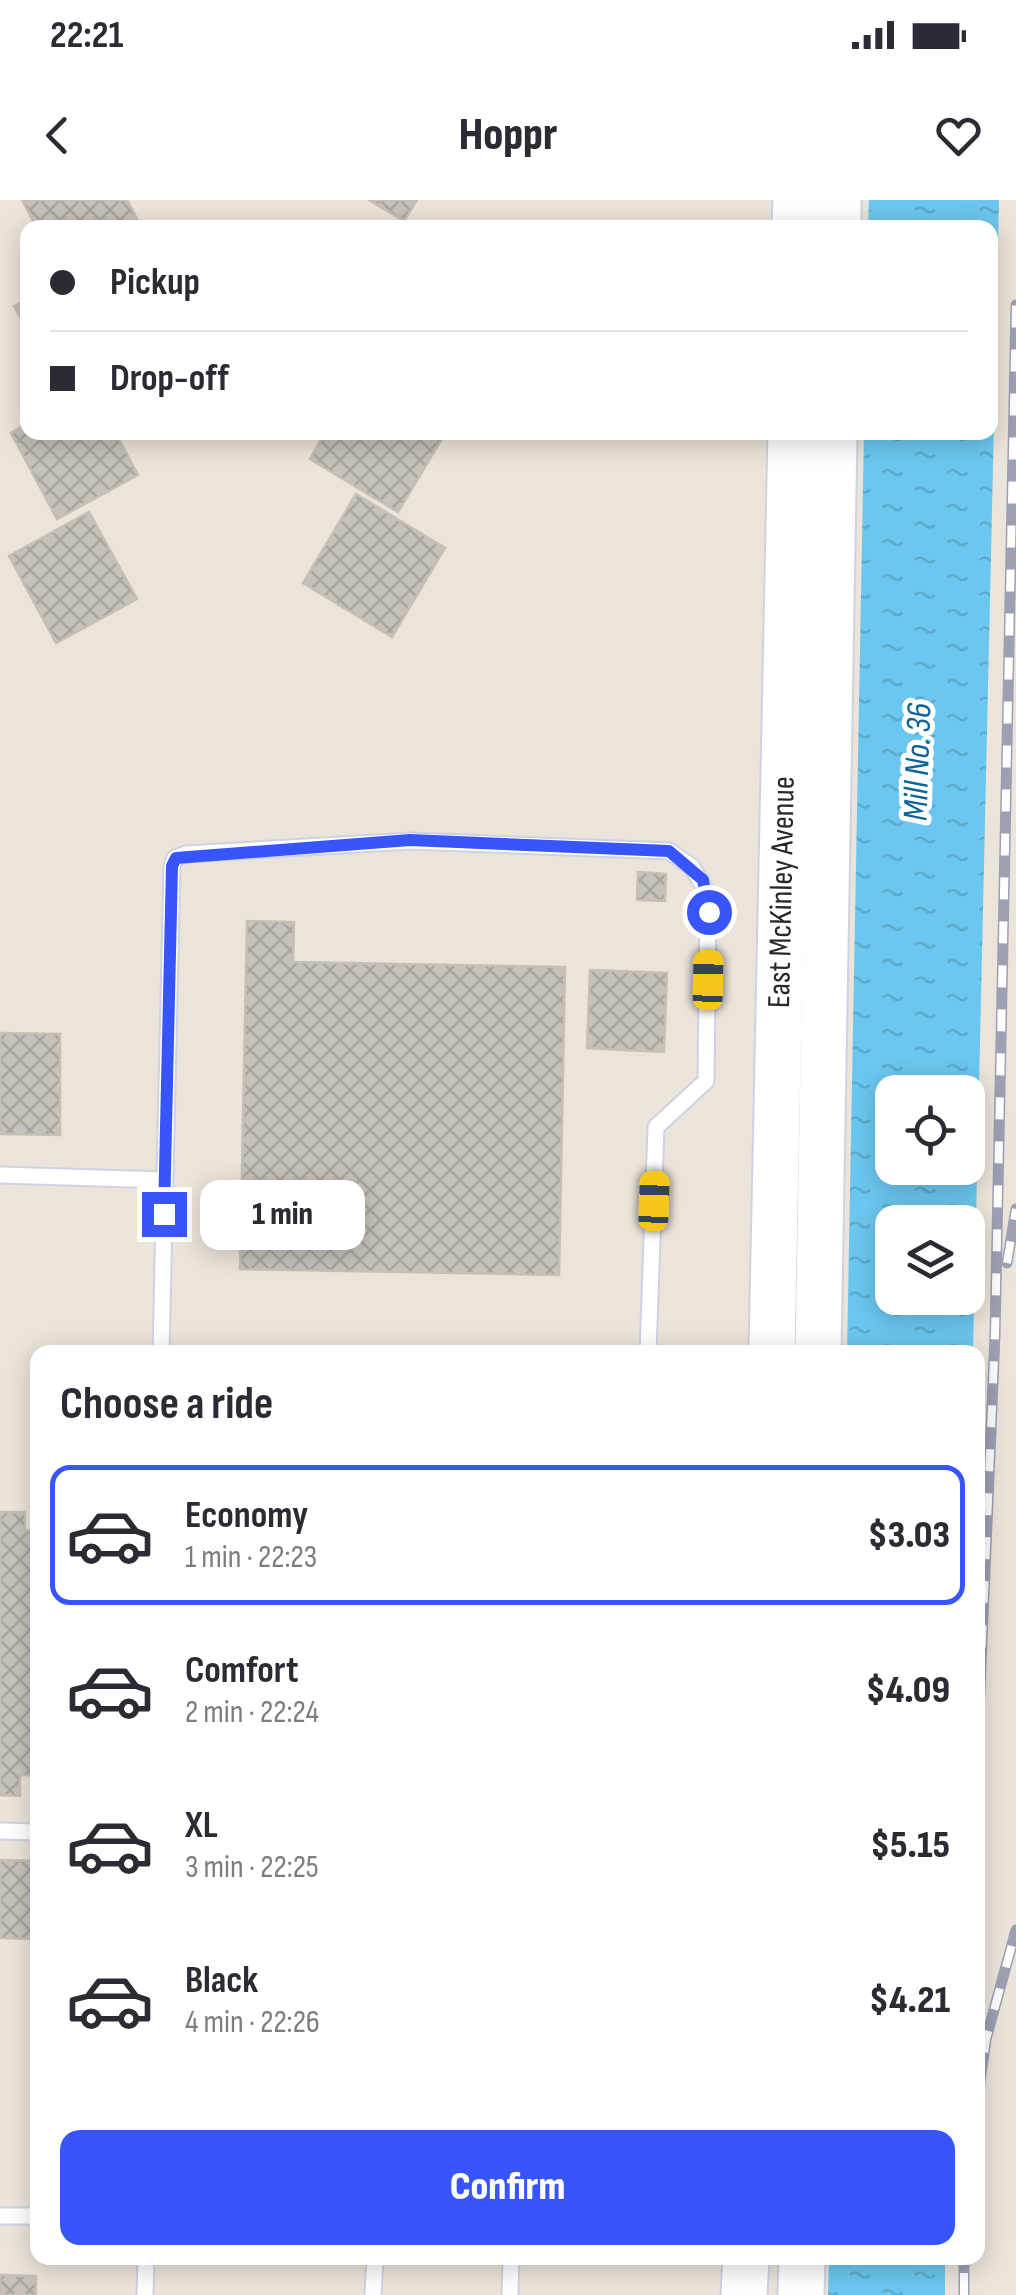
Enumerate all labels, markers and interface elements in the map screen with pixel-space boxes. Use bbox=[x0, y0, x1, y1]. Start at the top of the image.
text: 22:21 bbox=[50, 13, 123, 58]
icon: back bbox=[30, 108, 85, 163]
text: Hoppr bbox=[459, 108, 557, 163]
icon: heart bbox=[931, 108, 986, 163]
text: Pickup bbox=[110, 260, 200, 305]
text: Drop-off bbox=[110, 356, 229, 401]
water label: Mill No. 36 bbox=[894, 701, 942, 822]
street label: East McKinley Avenue bbox=[760, 776, 803, 1008]
route start bbox=[687, 890, 732, 935]
car bbox=[692, 950, 724, 1010]
map controls bbox=[875, 1075, 985, 1315]
button: locate bbox=[875, 1075, 985, 1185]
car bbox=[638, 1170, 670, 1232]
callout: 1 min bbox=[199, 1179, 364, 1249]
route end bbox=[142, 1192, 187, 1237]
text: 1 min bbox=[252, 1195, 313, 1234]
button: layers bbox=[875, 1205, 985, 1315]
text: Choose a ride bbox=[60, 1377, 273, 1432]
icon: car bbox=[65, 1490, 155, 1580]
text: Economy bbox=[185, 1493, 308, 1538]
text: $3.03 bbox=[868, 1513, 950, 1558]
text: 1 min · 22:23 bbox=[185, 1538, 317, 1577]
icon: car bbox=[65, 1645, 155, 1735]
text: Comfort bbox=[185, 1648, 299, 1693]
text: $4.09 bbox=[866, 1668, 950, 1713]
text: 2 min · 22:24 bbox=[185, 1693, 319, 1732]
icon: car bbox=[65, 1800, 155, 1890]
text: XL bbox=[185, 1803, 218, 1848]
text: $5.15 bbox=[871, 1823, 950, 1868]
text: 3 min · 22:25 bbox=[185, 1848, 319, 1887]
icon: car bbox=[65, 1955, 155, 2045]
text: Black bbox=[185, 1958, 258, 2003]
text: $4.21 bbox=[869, 1978, 950, 2023]
text: 4 min · 22:26 bbox=[185, 2003, 320, 2042]
button: Confirm bbox=[60, 2130, 955, 2245]

